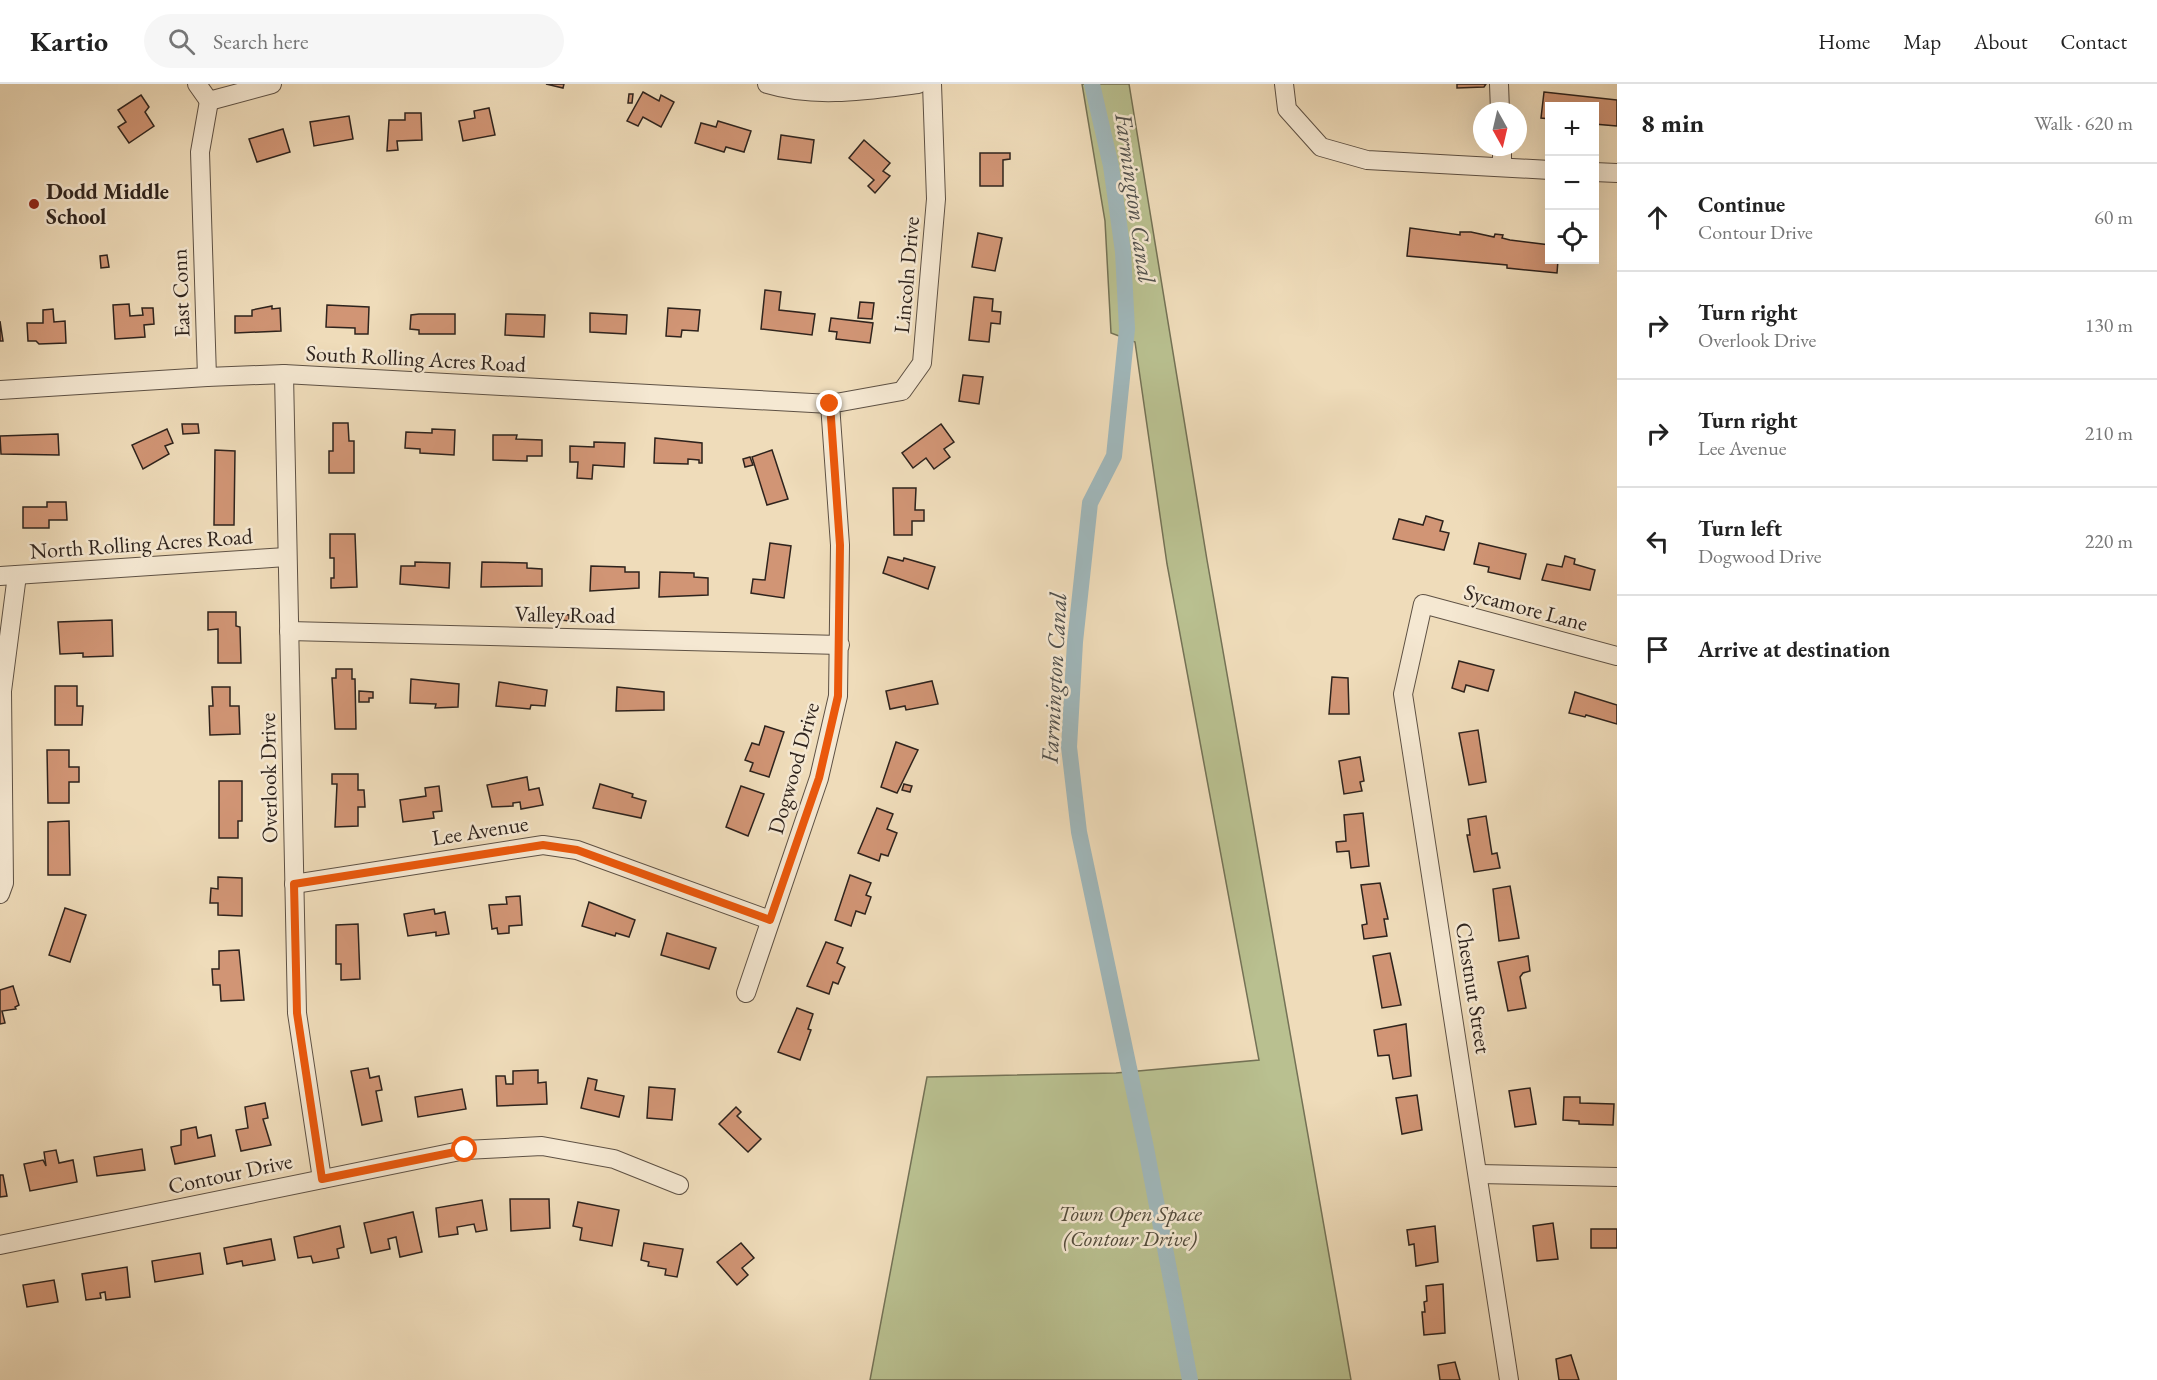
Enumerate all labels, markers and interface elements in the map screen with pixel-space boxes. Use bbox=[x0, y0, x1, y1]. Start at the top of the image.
search box bbox=[144, 14, 564, 68]
text: Kartio bbox=[30, 23, 108, 59]
icon: search bbox=[165, 25, 198, 58]
text: Search here bbox=[213, 27, 309, 56]
text: Home bbox=[1818, 28, 1870, 55]
text: Map bbox=[1903, 28, 1941, 55]
text: About bbox=[1974, 28, 2027, 55]
text: Contact bbox=[2060, 28, 2127, 55]
north arrow bbox=[1473, 102, 1527, 156]
map controls bbox=[1545, 102, 1599, 264]
button: + bbox=[1545, 102, 1599, 156]
text: 8 min bbox=[1641, 106, 1704, 140]
water label: Farmington Canal bbox=[1108, 110, 1163, 286]
text: Walk · 620 m bbox=[2034, 110, 2133, 136]
button: − bbox=[1545, 156, 1599, 210]
place label: Dodd Middle School bbox=[46, 177, 169, 231]
text: Continue bbox=[1698, 190, 1785, 219]
marker: Dodd Middle School bbox=[27, 197, 41, 211]
icon: ahead bbox=[1641, 201, 1674, 234]
text: 60 m bbox=[2094, 204, 2133, 230]
button: locate bbox=[1545, 210, 1599, 264]
street label: Lincoln Drive bbox=[887, 215, 926, 335]
text: Contour Drive bbox=[1698, 219, 1813, 245]
street label: East Conn bbox=[164, 248, 197, 338]
text: Turn right bbox=[1698, 298, 1797, 327]
icon: right bbox=[1641, 309, 1674, 342]
text: 130 m bbox=[2085, 312, 2133, 338]
text: Overlook Drive bbox=[1698, 327, 1816, 353]
street label: South Rolling Acres Road bbox=[305, 338, 528, 379]
route end bbox=[816, 390, 842, 416]
text: Turn right bbox=[1698, 406, 1797, 435]
icon: right bbox=[1641, 417, 1674, 450]
text: 210 m bbox=[2085, 420, 2133, 446]
text: Lee Avenue bbox=[1698, 435, 1786, 461]
text: Turn left bbox=[1698, 514, 1782, 543]
street label: North Rolling Acres Road bbox=[29, 521, 254, 566]
icon: left bbox=[1641, 525, 1674, 558]
text: 220 m bbox=[2085, 528, 2133, 554]
text: Dogwood Drive bbox=[1698, 543, 1822, 569]
street label: Sycamore Lane bbox=[1461, 577, 1591, 638]
water label: Farmington Canal bbox=[1033, 591, 1074, 765]
street label: Valley Road bbox=[514, 599, 616, 630]
icon: arrive bbox=[1641, 633, 1674, 666]
text: Arrive at destination bbox=[1698, 635, 1890, 664]
street label: Dogwood Drive bbox=[761, 698, 826, 837]
street label: Overlook Drive bbox=[253, 712, 284, 843]
street label: Lee Avenue bbox=[430, 808, 531, 852]
street label: Chestnut Street bbox=[1449, 920, 1498, 1056]
route start bbox=[451, 1136, 477, 1162]
street label: Contour Drive bbox=[165, 1146, 295, 1201]
park label: Town Open Space (Contour Drive) bbox=[1058, 1199, 1202, 1253]

